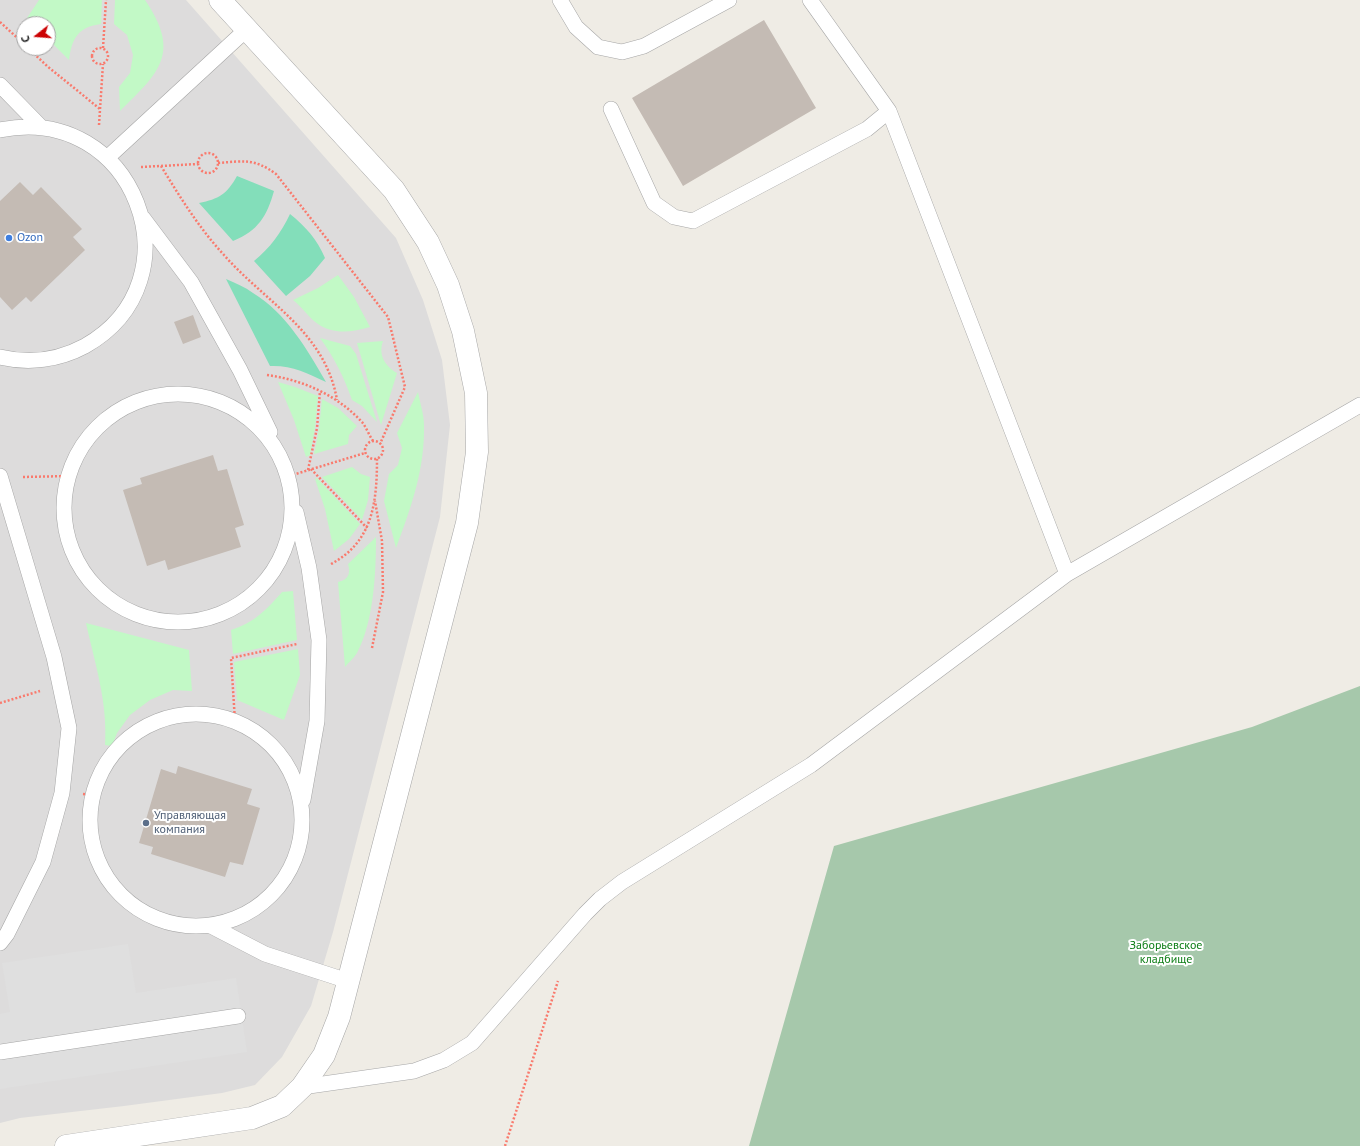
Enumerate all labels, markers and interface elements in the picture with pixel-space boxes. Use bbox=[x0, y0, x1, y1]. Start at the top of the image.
north arrow bbox=[16, 16, 56, 56]
text: С bbox=[18, 34, 33, 44]
place label: Ozon bbox=[17, 231, 43, 245]
marker: Ozon bbox=[4, 233, 14, 243]
place label: Управляющая компания bbox=[154, 809, 226, 837]
marker: Управляющая компания bbox=[141, 818, 151, 828]
park label: Заборьевское кладбище bbox=[1130, 939, 1202, 967]

